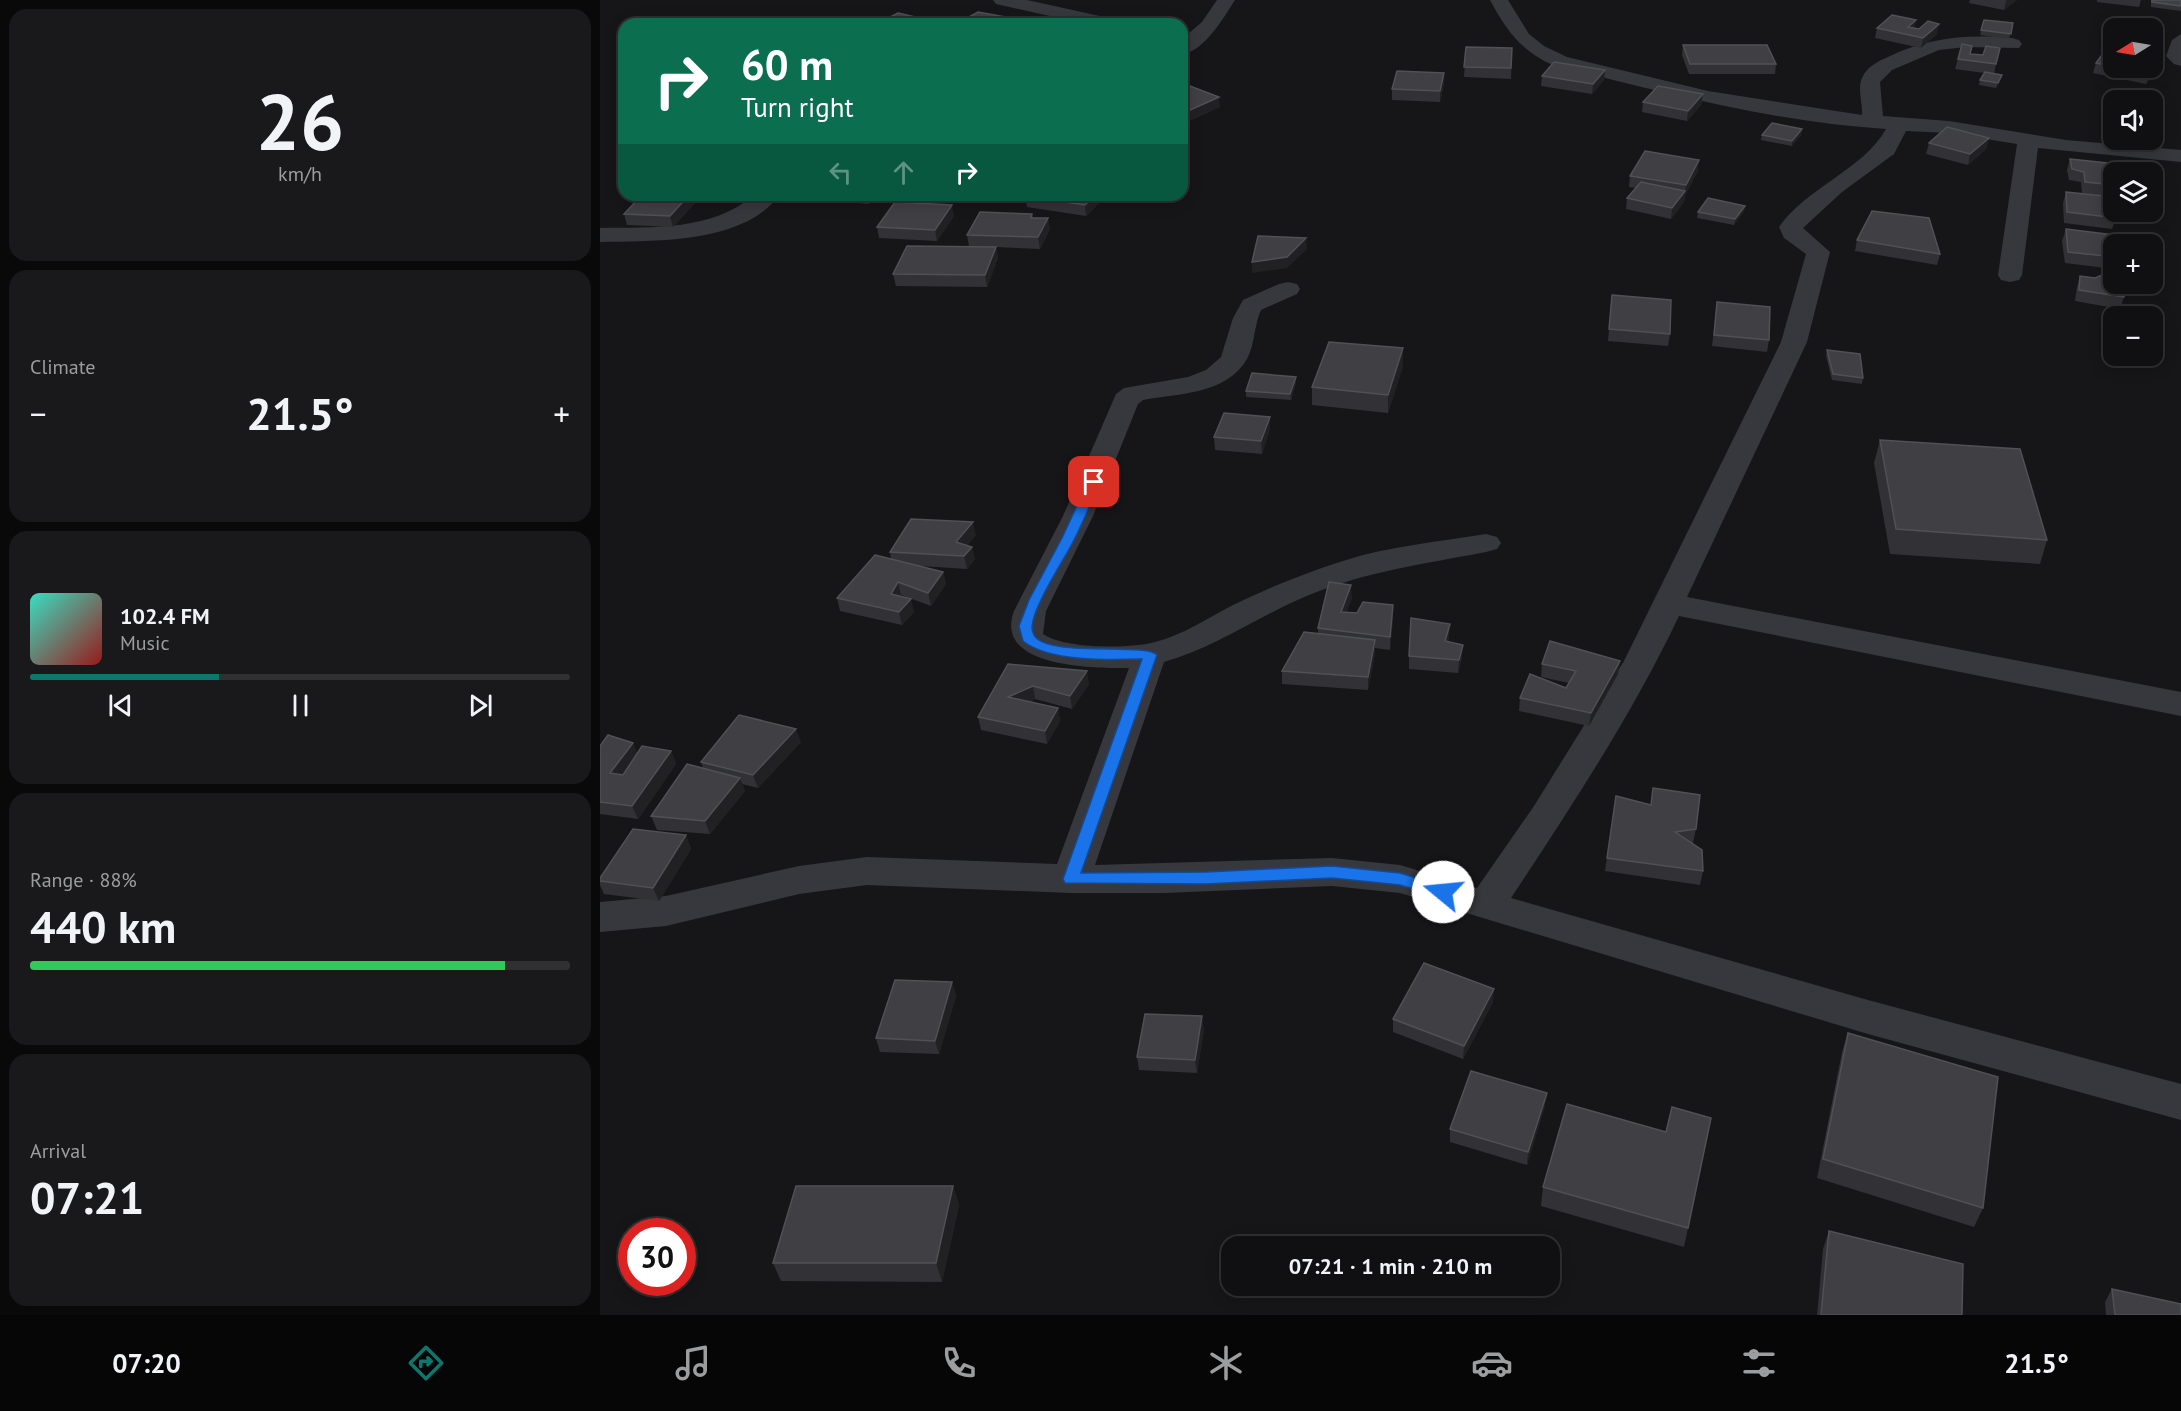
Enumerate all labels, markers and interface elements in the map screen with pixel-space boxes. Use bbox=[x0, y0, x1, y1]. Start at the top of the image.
north arrow bbox=[2103, 18, 2163, 78]
map controls bbox=[2103, 18, 2163, 366]
text: 60 m bbox=[741, 37, 833, 92]
icon: right bbox=[642, 42, 720, 120]
text: 26 bbox=[256, 71, 344, 172]
text: Turn right bbox=[741, 90, 854, 124]
button: sound bbox=[2103, 90, 2163, 150]
icon: left bbox=[824, 156, 857, 189]
icon: ahead bbox=[887, 156, 920, 189]
icon: right bbox=[950, 156, 983, 189]
text: km/h bbox=[278, 161, 322, 187]
button: layers bbox=[2103, 162, 2163, 222]
button: + bbox=[2103, 234, 2163, 294]
button: − bbox=[2103, 306, 2163, 366]
text: Climate bbox=[30, 354, 96, 380]
text: 21.5° bbox=[246, 384, 354, 442]
text: − bbox=[30, 392, 47, 435]
text: + bbox=[553, 392, 570, 435]
pin bbox=[1068, 456, 1119, 507]
icon: arrive bbox=[1077, 465, 1110, 498]
text: 102.4 FM bbox=[120, 602, 210, 630]
text: Music bbox=[120, 630, 169, 656]
icon: previous bbox=[104, 689, 137, 722]
icon: pause bbox=[284, 689, 317, 722]
icon: next bbox=[464, 689, 497, 722]
position arrow bbox=[1411, 860, 1475, 924]
text: Range · 88% bbox=[30, 867, 137, 893]
text: 440 km bbox=[30, 897, 176, 955]
text: Arrival bbox=[30, 1138, 86, 1164]
text: 07:21 bbox=[30, 1168, 144, 1226]
speed limit sign: 30 bbox=[618, 1218, 696, 1296]
text: 07:21 · 1 min · 210 m bbox=[1289, 1252, 1492, 1280]
icon: directions bbox=[405, 1342, 447, 1384]
icon: music bbox=[672, 1342, 714, 1384]
icon: phone bbox=[938, 1342, 980, 1384]
icon: climate bbox=[1205, 1342, 1247, 1384]
icon: car bbox=[1471, 1342, 1513, 1384]
icon: filters bbox=[1738, 1342, 1780, 1384]
text: 07:20 bbox=[112, 1346, 181, 1380]
text: 21.5° bbox=[2004, 1346, 2069, 1380]

